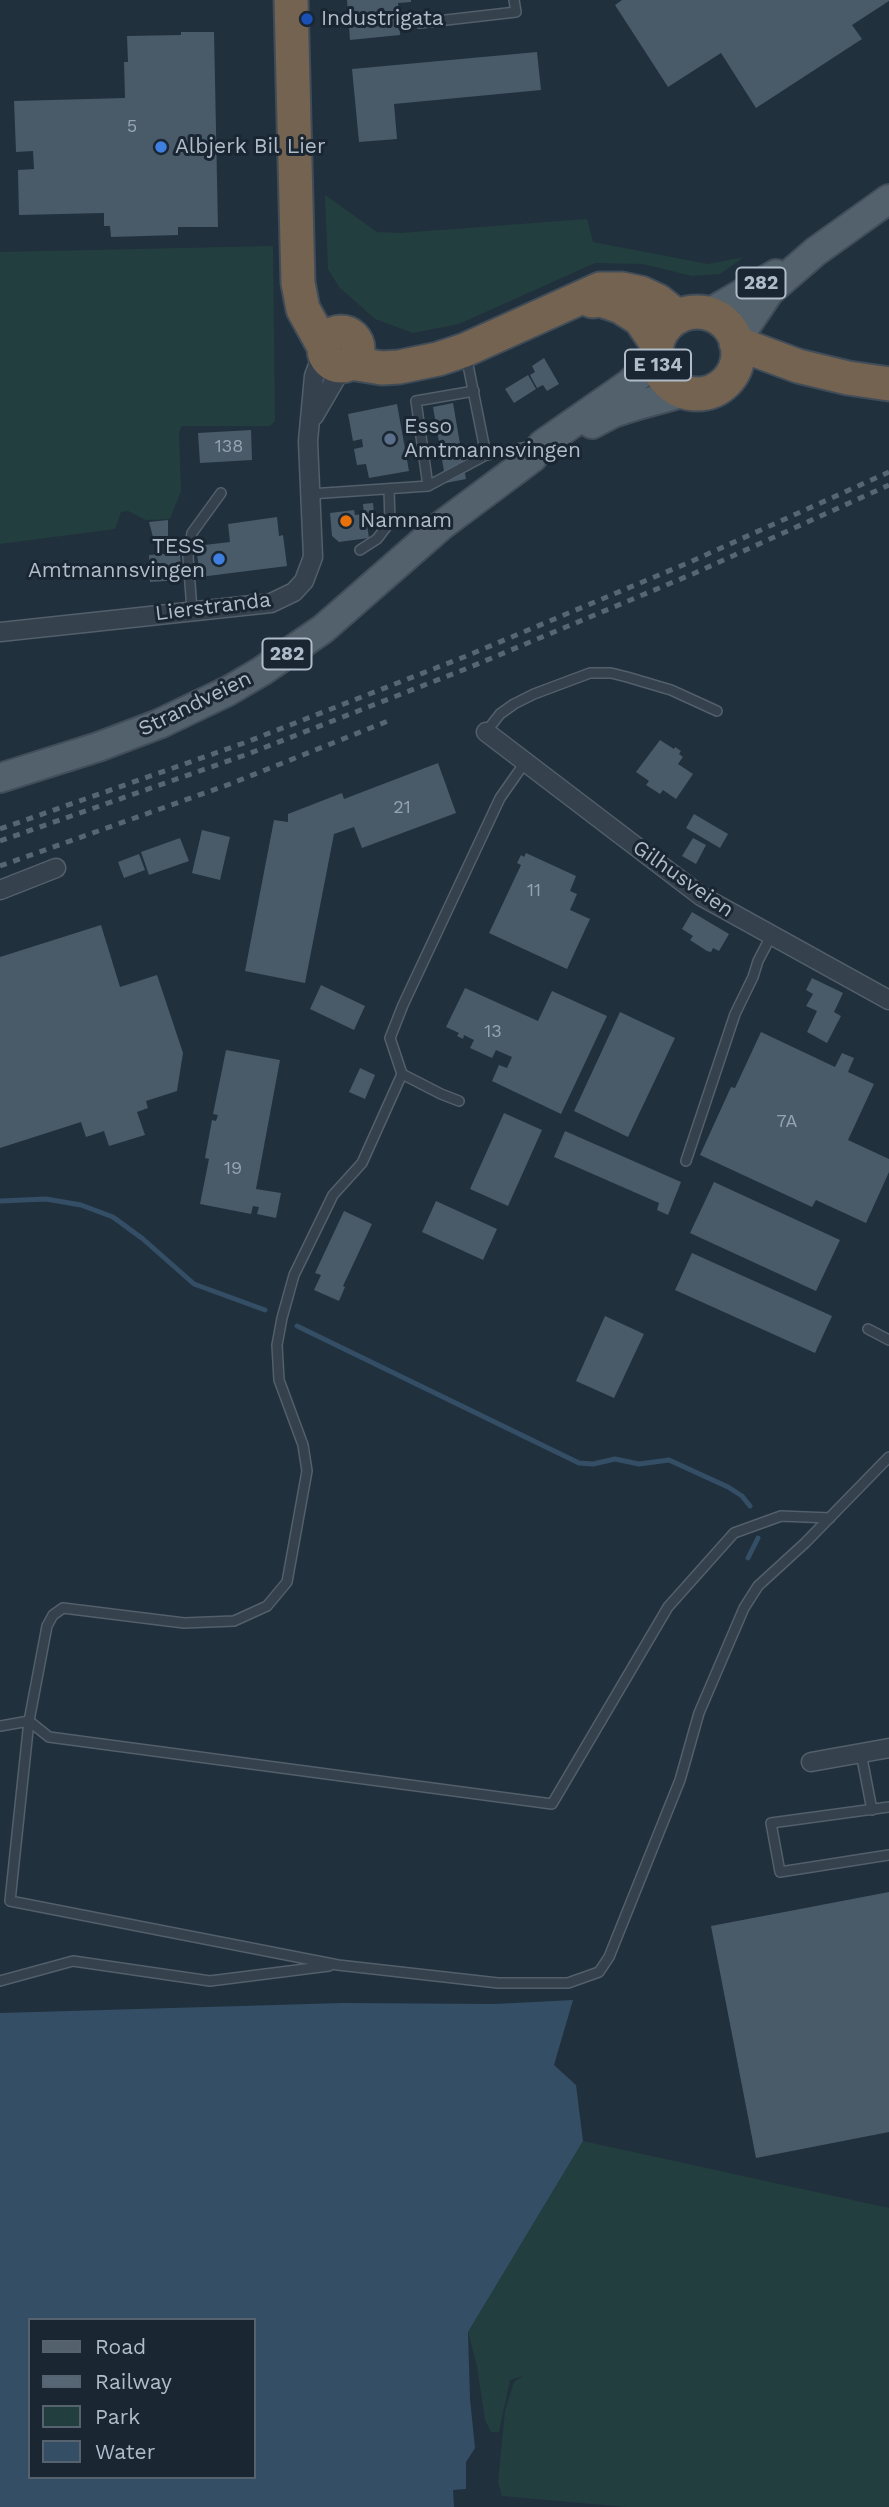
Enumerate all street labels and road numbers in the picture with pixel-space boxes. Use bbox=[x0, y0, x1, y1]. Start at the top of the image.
road number: 282 bbox=[736, 268, 786, 298]
road number: E 134 bbox=[625, 350, 691, 380]
street label: Lierstranda bbox=[154, 587, 272, 627]
road number: 282 bbox=[262, 638, 312, 670]
street label: Strandveien bbox=[135, 666, 255, 742]
street label: Gilhusveien bbox=[628, 835, 738, 923]

